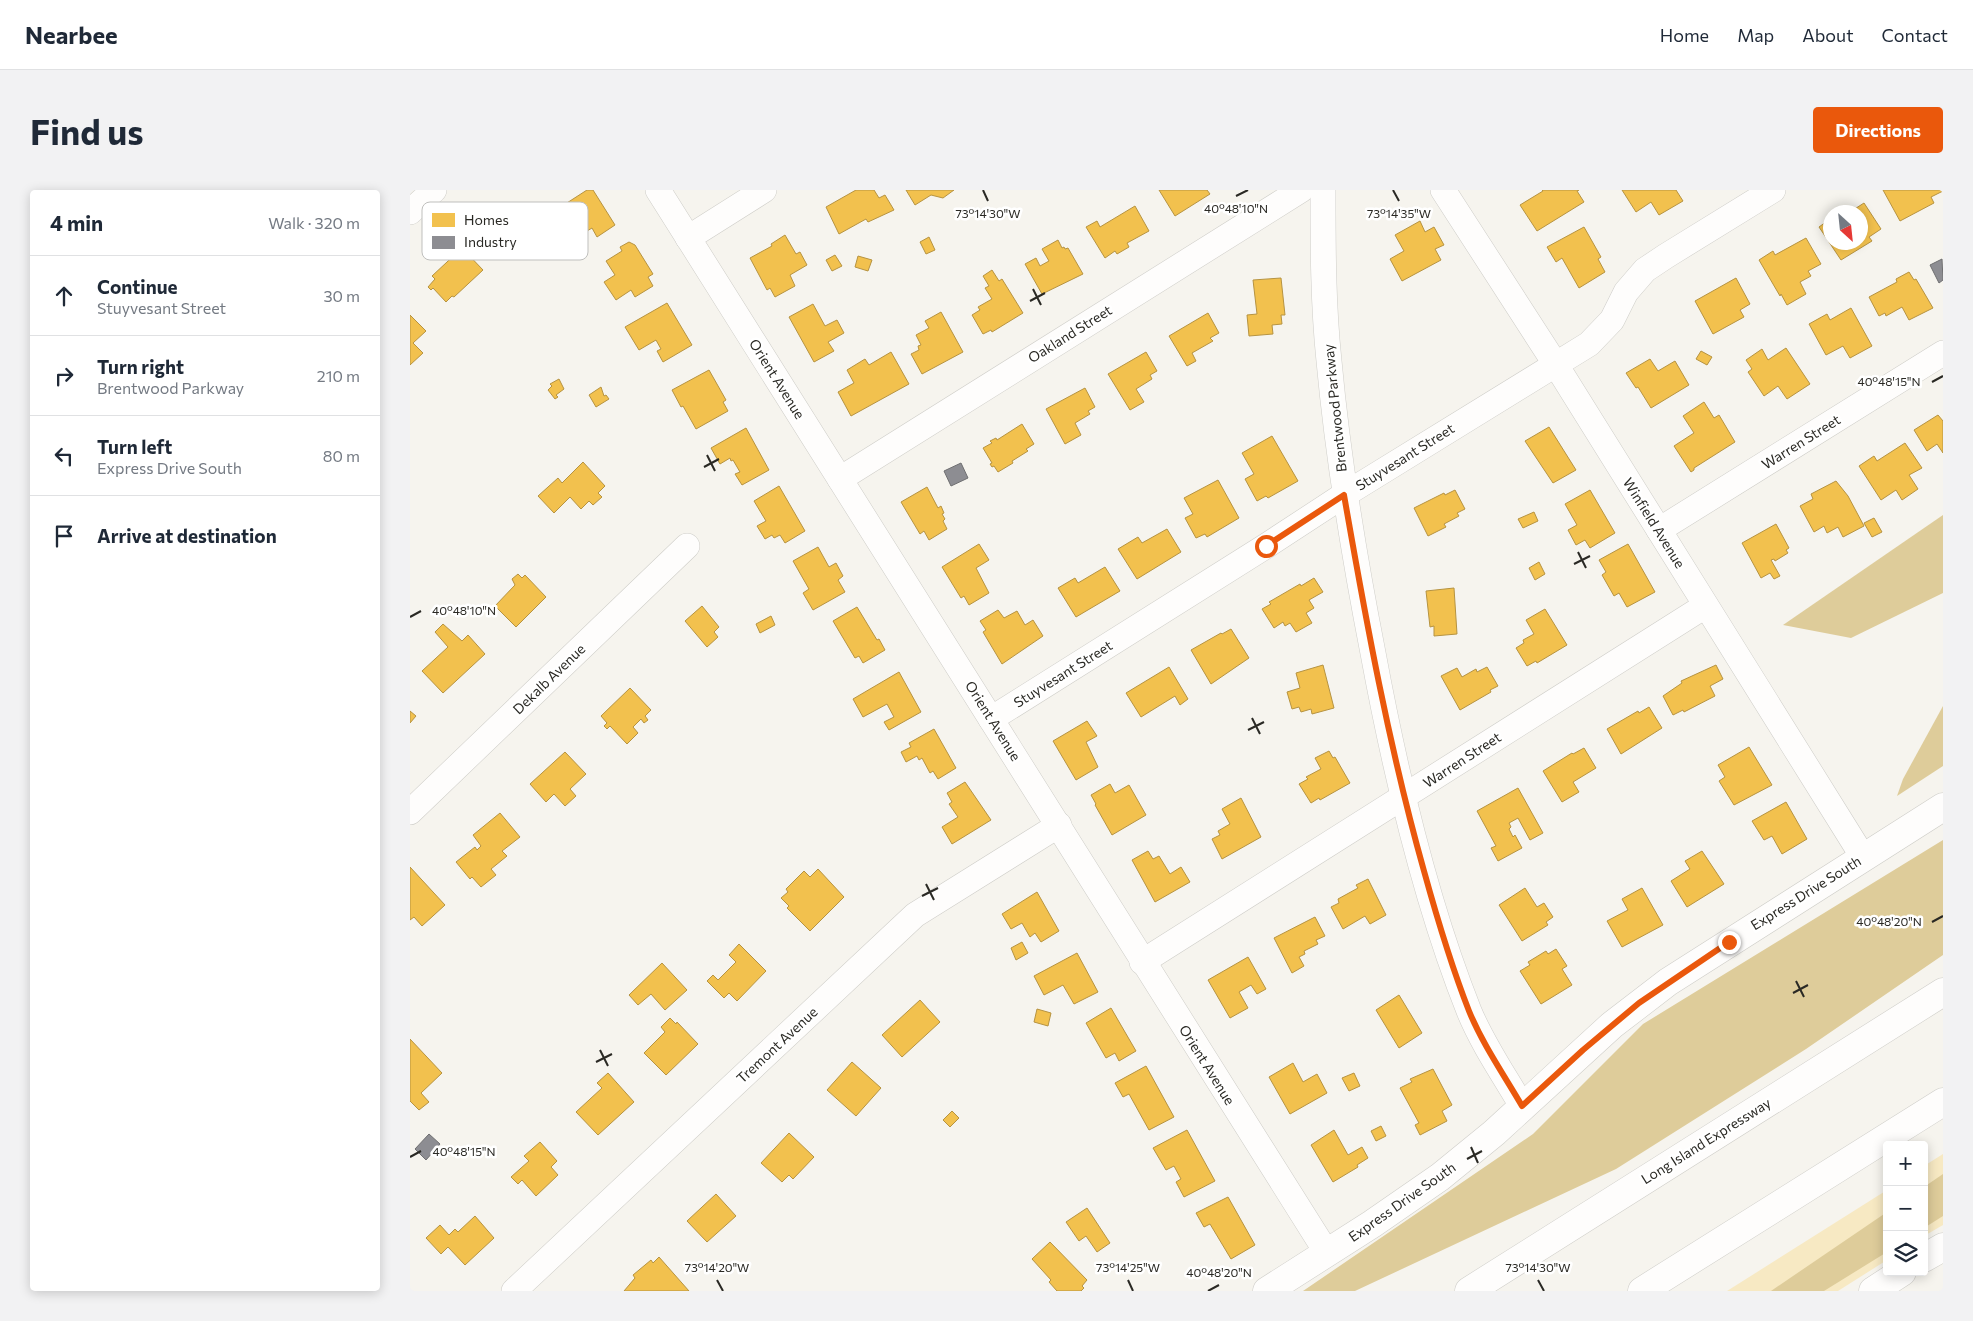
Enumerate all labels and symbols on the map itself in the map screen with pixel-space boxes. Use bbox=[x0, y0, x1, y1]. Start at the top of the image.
text: 40°48'10"N bbox=[1204, 201, 1268, 215]
legend bbox=[422, 202, 588, 260]
north arrow bbox=[1823, 205, 1868, 250]
text: 73°14'30"W bbox=[956, 206, 1020, 220]
text: 73°14'35"W bbox=[1367, 206, 1431, 220]
text: Homes bbox=[464, 211, 509, 228]
text: Industry bbox=[464, 233, 517, 250]
street label: Oakland Street bbox=[1025, 301, 1115, 366]
street label: Orient Avenue bbox=[746, 336, 809, 422]
street label: Brentwood Parkway bbox=[1319, 343, 1350, 473]
text: 40°48'15"N bbox=[1857, 374, 1921, 388]
street label: Warren Street bbox=[1758, 411, 1843, 472]
street label: Stuyvesant Street bbox=[1352, 419, 1457, 494]
street label: Winfield Avenue bbox=[1620, 474, 1689, 571]
route start bbox=[1255, 535, 1278, 558]
text: 40°48'10"N bbox=[432, 603, 496, 617]
street label: Stuyvesant Street bbox=[1010, 636, 1115, 711]
street label: Dekalb Avenue bbox=[509, 640, 588, 717]
street label: Orient Avenue bbox=[962, 678, 1025, 764]
street label: Warren Street bbox=[1420, 728, 1504, 791]
street label: Express Drive South bbox=[1747, 852, 1864, 933]
text: 40°48'20"N bbox=[1856, 914, 1922, 928]
route end bbox=[1718, 931, 1741, 954]
street label: Tremont Avenue bbox=[733, 1003, 821, 1086]
street label: Orient Avenue bbox=[1176, 1022, 1239, 1108]
street label: Long Island Expressway bbox=[1638, 1094, 1774, 1187]
text: 40°48'15"N bbox=[432, 1144, 496, 1158]
street label: Express Drive South bbox=[1345, 1158, 1459, 1245]
text: 73°14'20"W bbox=[685, 1260, 749, 1274]
text: 73°14'25"W bbox=[1096, 1260, 1160, 1274]
text: 73°14'30"W bbox=[1506, 1260, 1570, 1274]
text: 40°48'20"N bbox=[1186, 1265, 1252, 1279]

